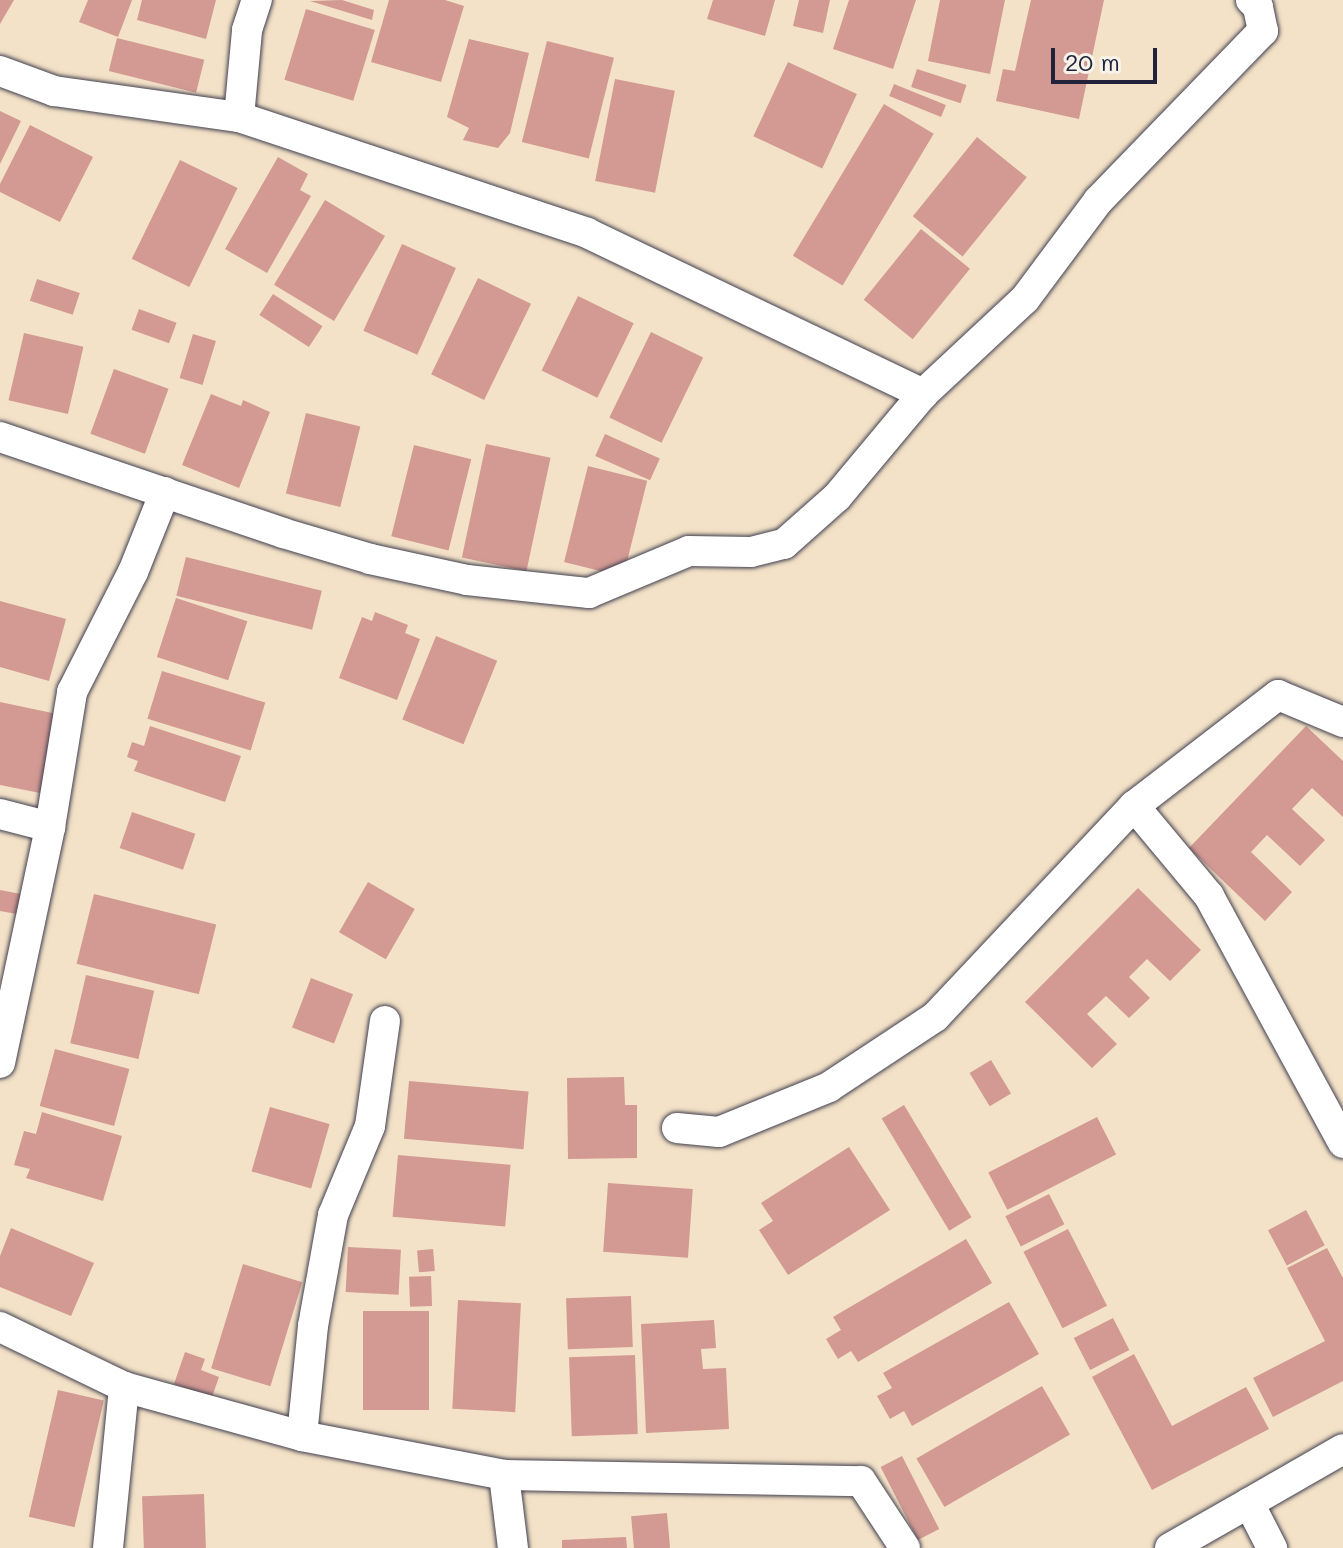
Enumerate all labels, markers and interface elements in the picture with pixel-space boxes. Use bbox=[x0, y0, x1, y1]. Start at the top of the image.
scale bar bbox=[1055, 32, 1161, 82]
text: 20 m bbox=[1065, 46, 1120, 77]

